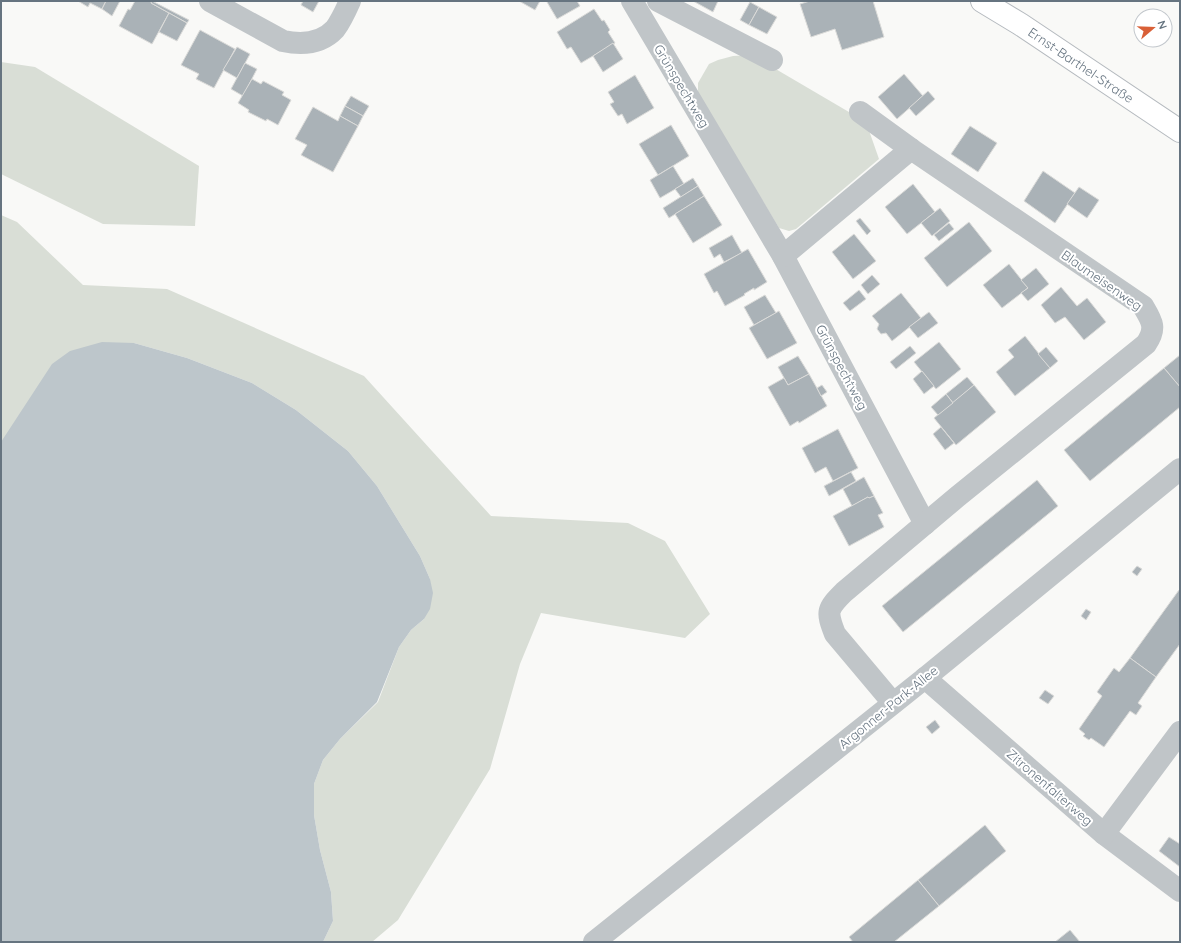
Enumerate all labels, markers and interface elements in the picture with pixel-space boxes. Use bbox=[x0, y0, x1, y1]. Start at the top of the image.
north arrow bbox=[1133, 8, 1173, 48]
text: N bbox=[1155, 19, 1170, 31]
street label: Ernst-Barthel-Straße bbox=[1025, 24, 1137, 106]
street label: Grünspechtweg bbox=[651, 41, 713, 131]
street label: Blaumeisenweg bbox=[1059, 246, 1145, 314]
street label: Grünspechtweg bbox=[813, 322, 871, 412]
street label: Argonner-Park-Allee bbox=[835, 662, 941, 752]
street label: Zitronenfalterweg bbox=[1004, 745, 1096, 829]

